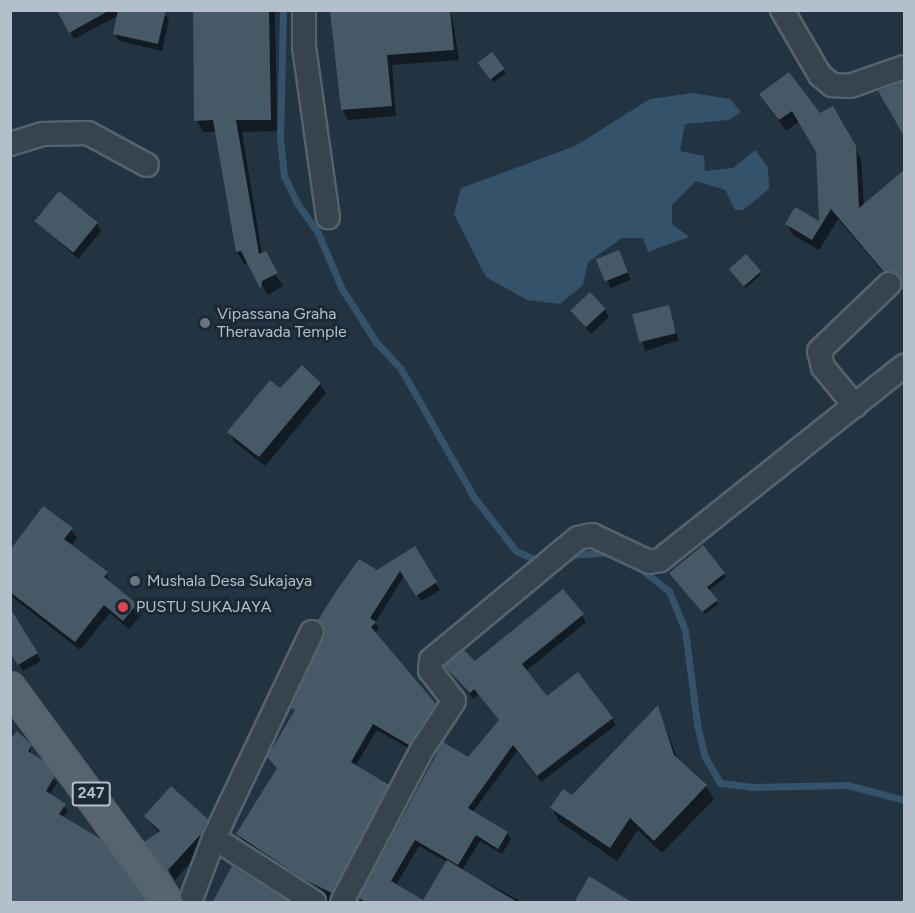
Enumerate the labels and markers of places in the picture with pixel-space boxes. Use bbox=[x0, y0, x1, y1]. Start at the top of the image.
place label: Vipassana Graha Theravada Temple bbox=[217, 304, 347, 342]
marker: Vipassana Graha Theravada Temple bbox=[198, 316, 212, 330]
place label: Mushala Desa Sukajaya bbox=[147, 571, 312, 591]
marker: Mushala Desa Sukajaya bbox=[128, 574, 142, 588]
place label: PUSTU SUKAJAYA bbox=[136, 597, 272, 617]
marker: PUSTU SUKAJAYA bbox=[114, 598, 132, 616]

